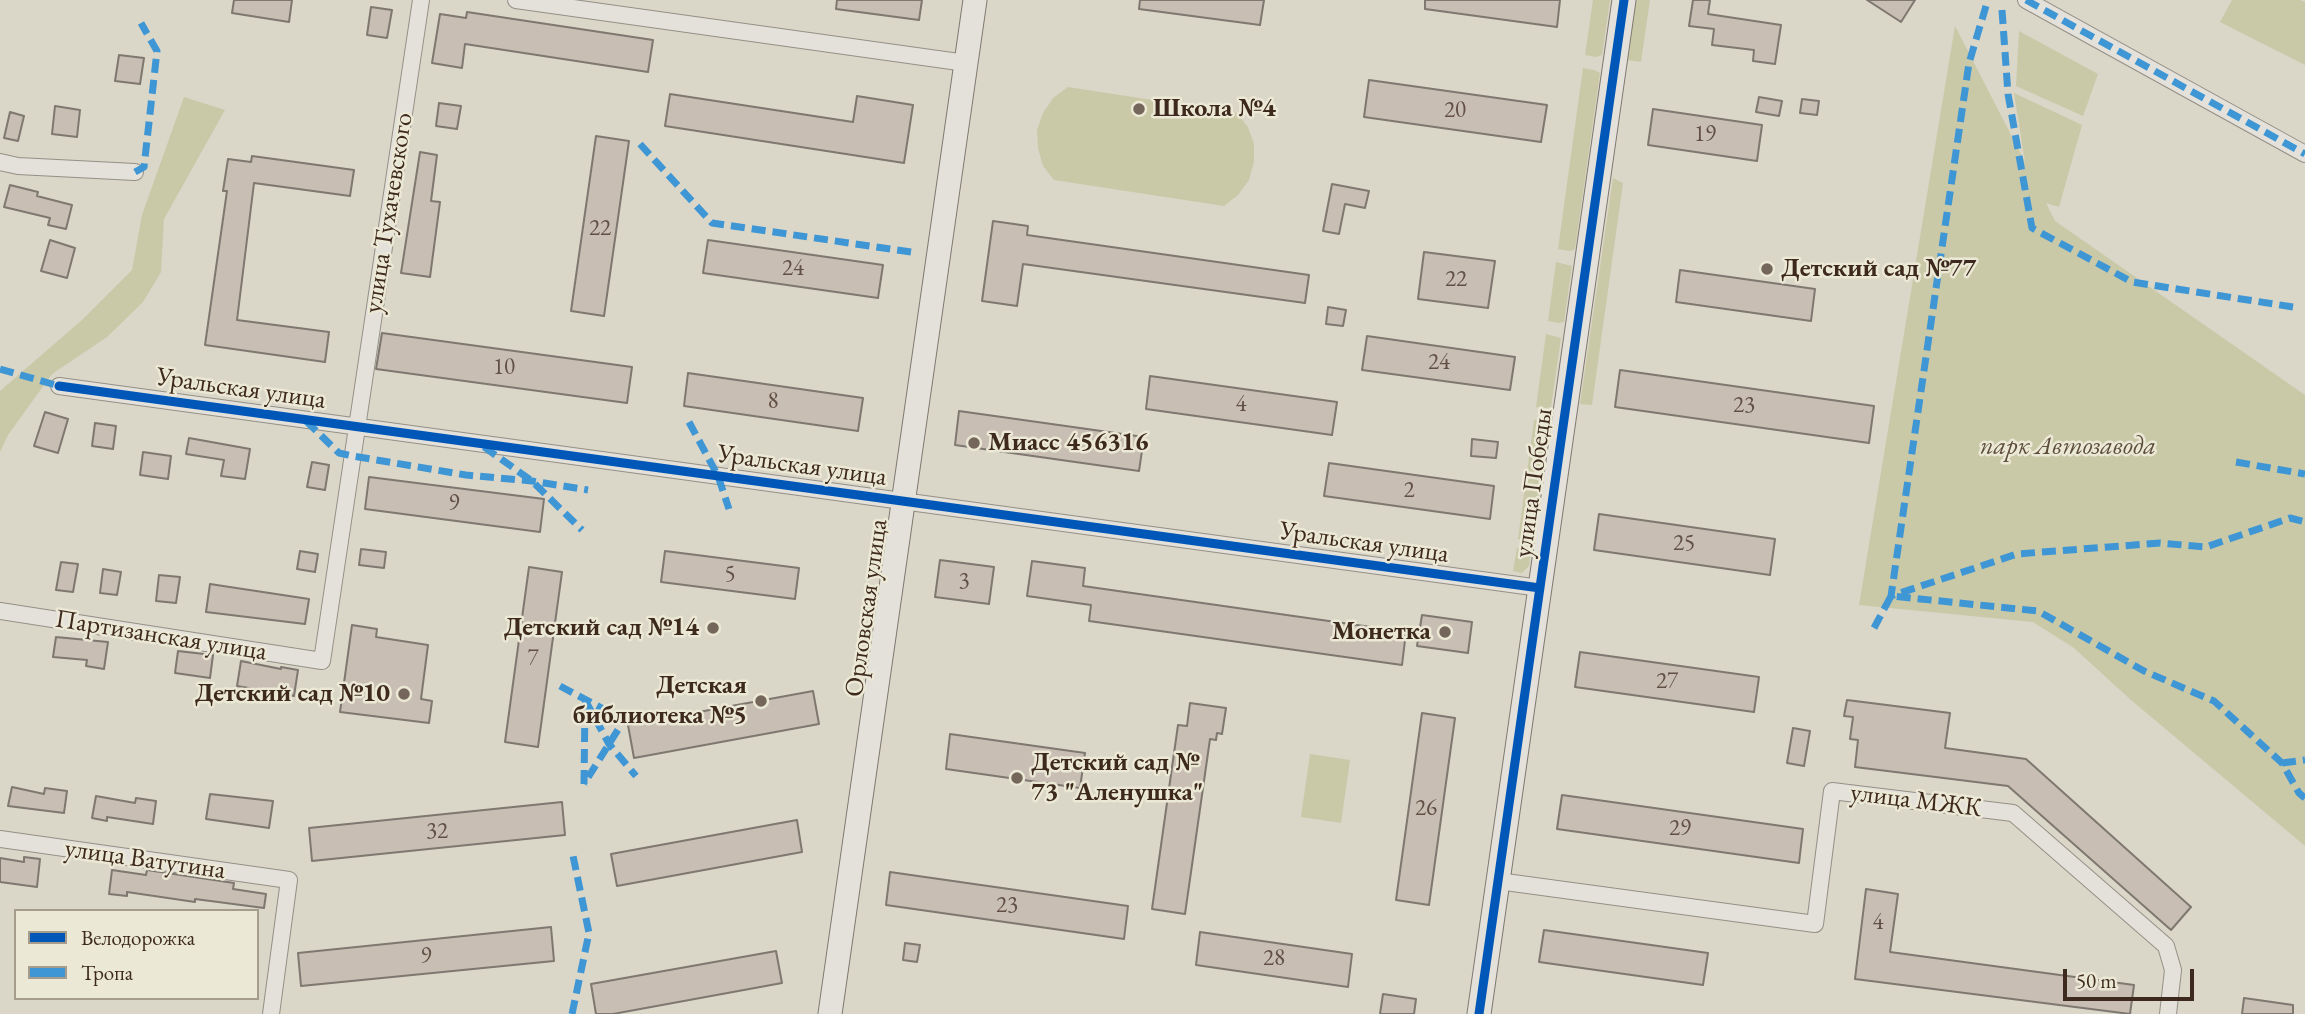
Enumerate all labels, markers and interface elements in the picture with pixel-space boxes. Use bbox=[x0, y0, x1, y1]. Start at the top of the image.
place label: Школа №4 bbox=[1153, 93, 1276, 125]
house number: 20 bbox=[1444, 97, 1466, 125]
marker: Школа №4 bbox=[1131, 101, 1147, 117]
street label: улица Тухачевского bbox=[358, 110, 420, 316]
house number: 19 bbox=[1694, 121, 1716, 149]
house number: 22 bbox=[589, 215, 611, 243]
place label: Детский сад №77 bbox=[1781, 253, 1976, 285]
house number: 24 bbox=[782, 255, 804, 283]
marker: Детский сад №77 bbox=[1759, 261, 1775, 277]
house number: 22 bbox=[1445, 266, 1467, 294]
house number: 24 bbox=[1428, 349, 1450, 377]
house number: 10 bbox=[493, 354, 515, 382]
street label: Уральская улица bbox=[154, 362, 328, 416]
house number: 8 bbox=[767, 388, 779, 416]
house number: 4 bbox=[1235, 391, 1247, 419]
house number: 23 bbox=[1733, 392, 1755, 420]
street label: улица Победы bbox=[1508, 406, 1560, 560]
place label: Миасс 456316 bbox=[988, 427, 1148, 459]
park label: парк Автозавода bbox=[1980, 431, 2156, 463]
marker: Миасс 456316 bbox=[966, 435, 982, 451]
street label: Уральская улица bbox=[715, 439, 889, 493]
house number: 2 bbox=[1403, 477, 1415, 505]
house number: 9 bbox=[448, 490, 460, 518]
street label: Уральская улица bbox=[1277, 516, 1451, 570]
street label: Орловская улица bbox=[839, 517, 895, 699]
house number: 25 bbox=[1673, 530, 1695, 558]
house number: 5 bbox=[724, 561, 736, 589]
house number: 3 bbox=[958, 568, 970, 596]
street label: Партизанская улица bbox=[53, 604, 269, 668]
place label: Детский сад №14 bbox=[504, 612, 699, 644]
place label: Монетка bbox=[1332, 616, 1431, 648]
marker: Детский сад №14 bbox=[705, 620, 721, 636]
marker: Монетка bbox=[1437, 624, 1453, 640]
house number: 7 bbox=[527, 645, 539, 673]
house number: 27 bbox=[1656, 668, 1678, 696]
place label: Детская библиотека №5 bbox=[572, 670, 747, 732]
place label: Детский сад №10 bbox=[195, 678, 390, 710]
marker: Детский сад №10 bbox=[396, 686, 412, 702]
marker: Детская библиотека №5 bbox=[753, 693, 769, 709]
place label: Детский сад № 73 "Аленушка" bbox=[1031, 747, 1203, 808]
marker: Детский сад № 73 "Аленушка" bbox=[1009, 770, 1025, 786]
street label: улица МЖК bbox=[1849, 777, 1983, 825]
house number: 26 bbox=[1415, 795, 1437, 823]
house number: 29 bbox=[1669, 815, 1691, 843]
house number: 32 bbox=[426, 818, 448, 846]
street label: улица Ватутина bbox=[63, 833, 227, 887]
house number: 23 bbox=[996, 892, 1018, 920]
legend bbox=[14, 909, 259, 1000]
house number: 4 bbox=[1872, 909, 1884, 937]
text: Велодорожка bbox=[81, 924, 195, 951]
house number: 9 bbox=[420, 943, 432, 971]
house number: 28 bbox=[1263, 945, 1285, 973]
scale bar bbox=[2067, 954, 2198, 998]
text: Тропа bbox=[81, 959, 133, 986]
text: 50 m bbox=[2076, 967, 2117, 994]

